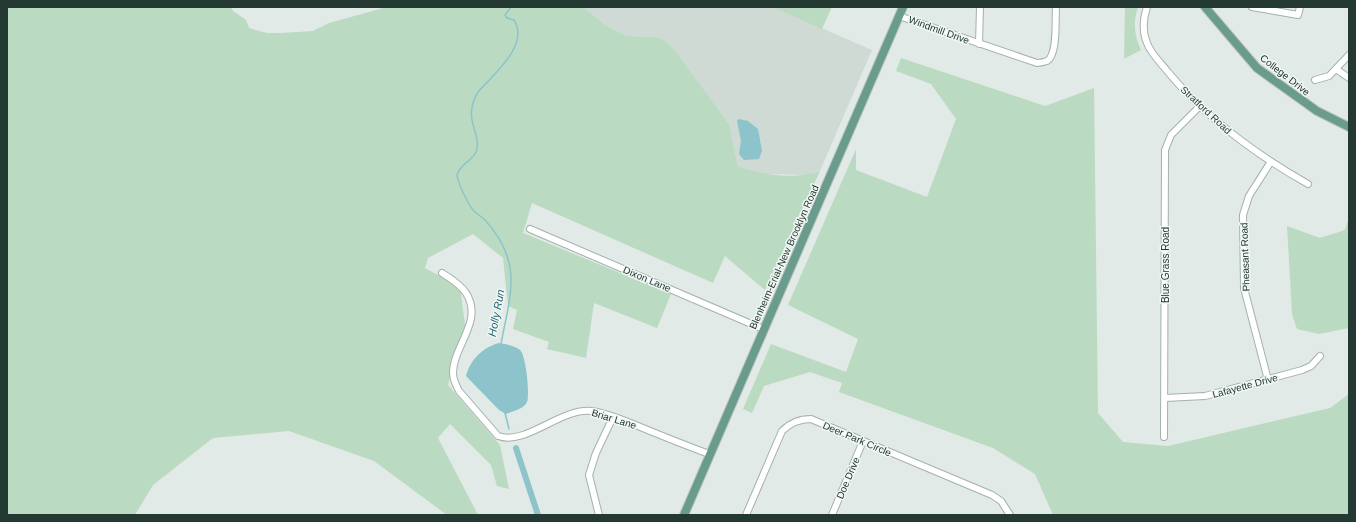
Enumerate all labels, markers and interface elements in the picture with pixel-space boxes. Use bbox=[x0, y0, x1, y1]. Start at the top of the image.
street label: Windmill Drive bbox=[907, 14, 971, 46]
street label: College Drive bbox=[1258, 52, 1312, 98]
street label: Stratford Road bbox=[1178, 84, 1234, 136]
street label: Blenheim-Erial-New Brooklyn Road bbox=[747, 183, 821, 331]
street label: Pheasant Road bbox=[1238, 222, 1252, 292]
street label: Blue Grass Road bbox=[1160, 227, 1171, 303]
street label: Dixon Lane bbox=[622, 264, 673, 294]
water label: Holly Run bbox=[486, 288, 506, 338]
street label: Lafayette Drive bbox=[1211, 372, 1279, 400]
street label: Briar Lane bbox=[590, 407, 638, 431]
street label: Deer Park Circle bbox=[821, 420, 893, 459]
street label: Doe Drive bbox=[834, 455, 862, 501]

